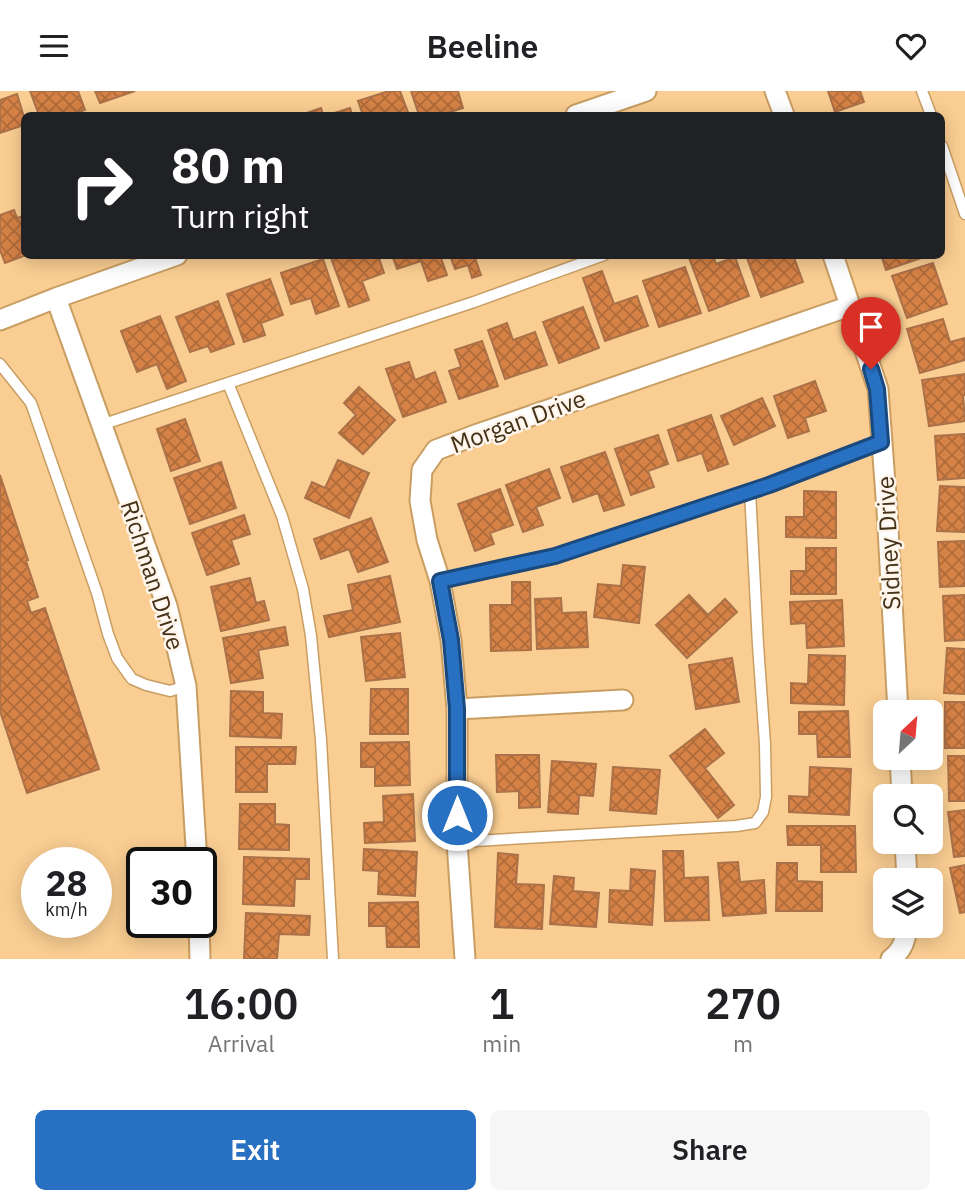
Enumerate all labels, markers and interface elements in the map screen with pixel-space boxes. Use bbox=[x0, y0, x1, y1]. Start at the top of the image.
text: Beeline bbox=[427, 25, 538, 67]
icon: menu bbox=[35, 27, 73, 65]
icon: heart bbox=[892, 27, 930, 65]
text: 80 m bbox=[171, 133, 285, 196]
icon: right bbox=[56, 140, 147, 231]
text: Turn right bbox=[171, 195, 309, 237]
pin bbox=[841, 297, 901, 369]
icon: arrive bbox=[852, 308, 890, 346]
street label: Morgan Drive bbox=[446, 382, 590, 460]
street label: Sidney Drive bbox=[869, 475, 907, 611]
street label: Richman Drive bbox=[114, 496, 192, 654]
north arrow bbox=[873, 700, 943, 770]
map controls bbox=[873, 700, 943, 938]
position arrow bbox=[420, 778, 494, 852]
button: search bbox=[873, 784, 943, 854]
speed limit sign: 30 bbox=[126, 847, 217, 938]
text: 28 bbox=[45, 860, 88, 906]
button: layers bbox=[873, 868, 943, 938]
text: km/h bbox=[45, 898, 88, 921]
text: 16:00 bbox=[184, 976, 298, 1031]
text: 1 bbox=[489, 976, 514, 1031]
text: 270 bbox=[705, 976, 781, 1031]
text: Arrival bbox=[208, 1028, 275, 1058]
text: min bbox=[482, 1028, 521, 1058]
text: m bbox=[733, 1028, 753, 1058]
button: Exit bbox=[35, 1110, 476, 1190]
button: Share bbox=[490, 1110, 930, 1190]

